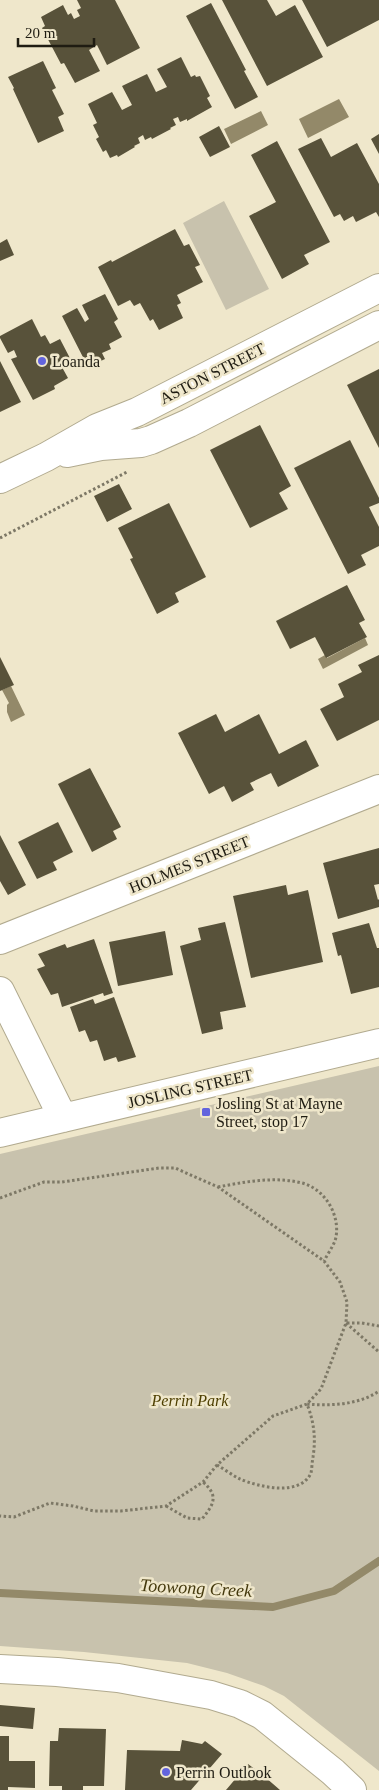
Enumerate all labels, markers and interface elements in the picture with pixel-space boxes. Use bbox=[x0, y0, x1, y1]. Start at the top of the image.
scale bar bbox=[18, 15, 94, 47]
text: 20 m bbox=[25, 25, 56, 41]
street label: ASTON STREET bbox=[157, 340, 268, 407]
place label: Loanda bbox=[52, 353, 100, 370]
marker: Loanda bbox=[36, 355, 48, 367]
street label: HOLMES STREET bbox=[126, 832, 252, 896]
street label: JOSLING STREET bbox=[126, 1066, 254, 1111]
place label: Josling St at Mayne Street, stop 17 bbox=[216, 1095, 343, 1131]
marker: Josling St at Mayne Street, stop 17 bbox=[200, 1106, 212, 1118]
park label: Perrin Park bbox=[151, 1392, 229, 1409]
water label: Toowong Creek bbox=[139, 1575, 254, 1601]
place label: Perrin Outlook bbox=[176, 1764, 272, 1781]
marker: Perrin Outlook bbox=[160, 1766, 172, 1778]

